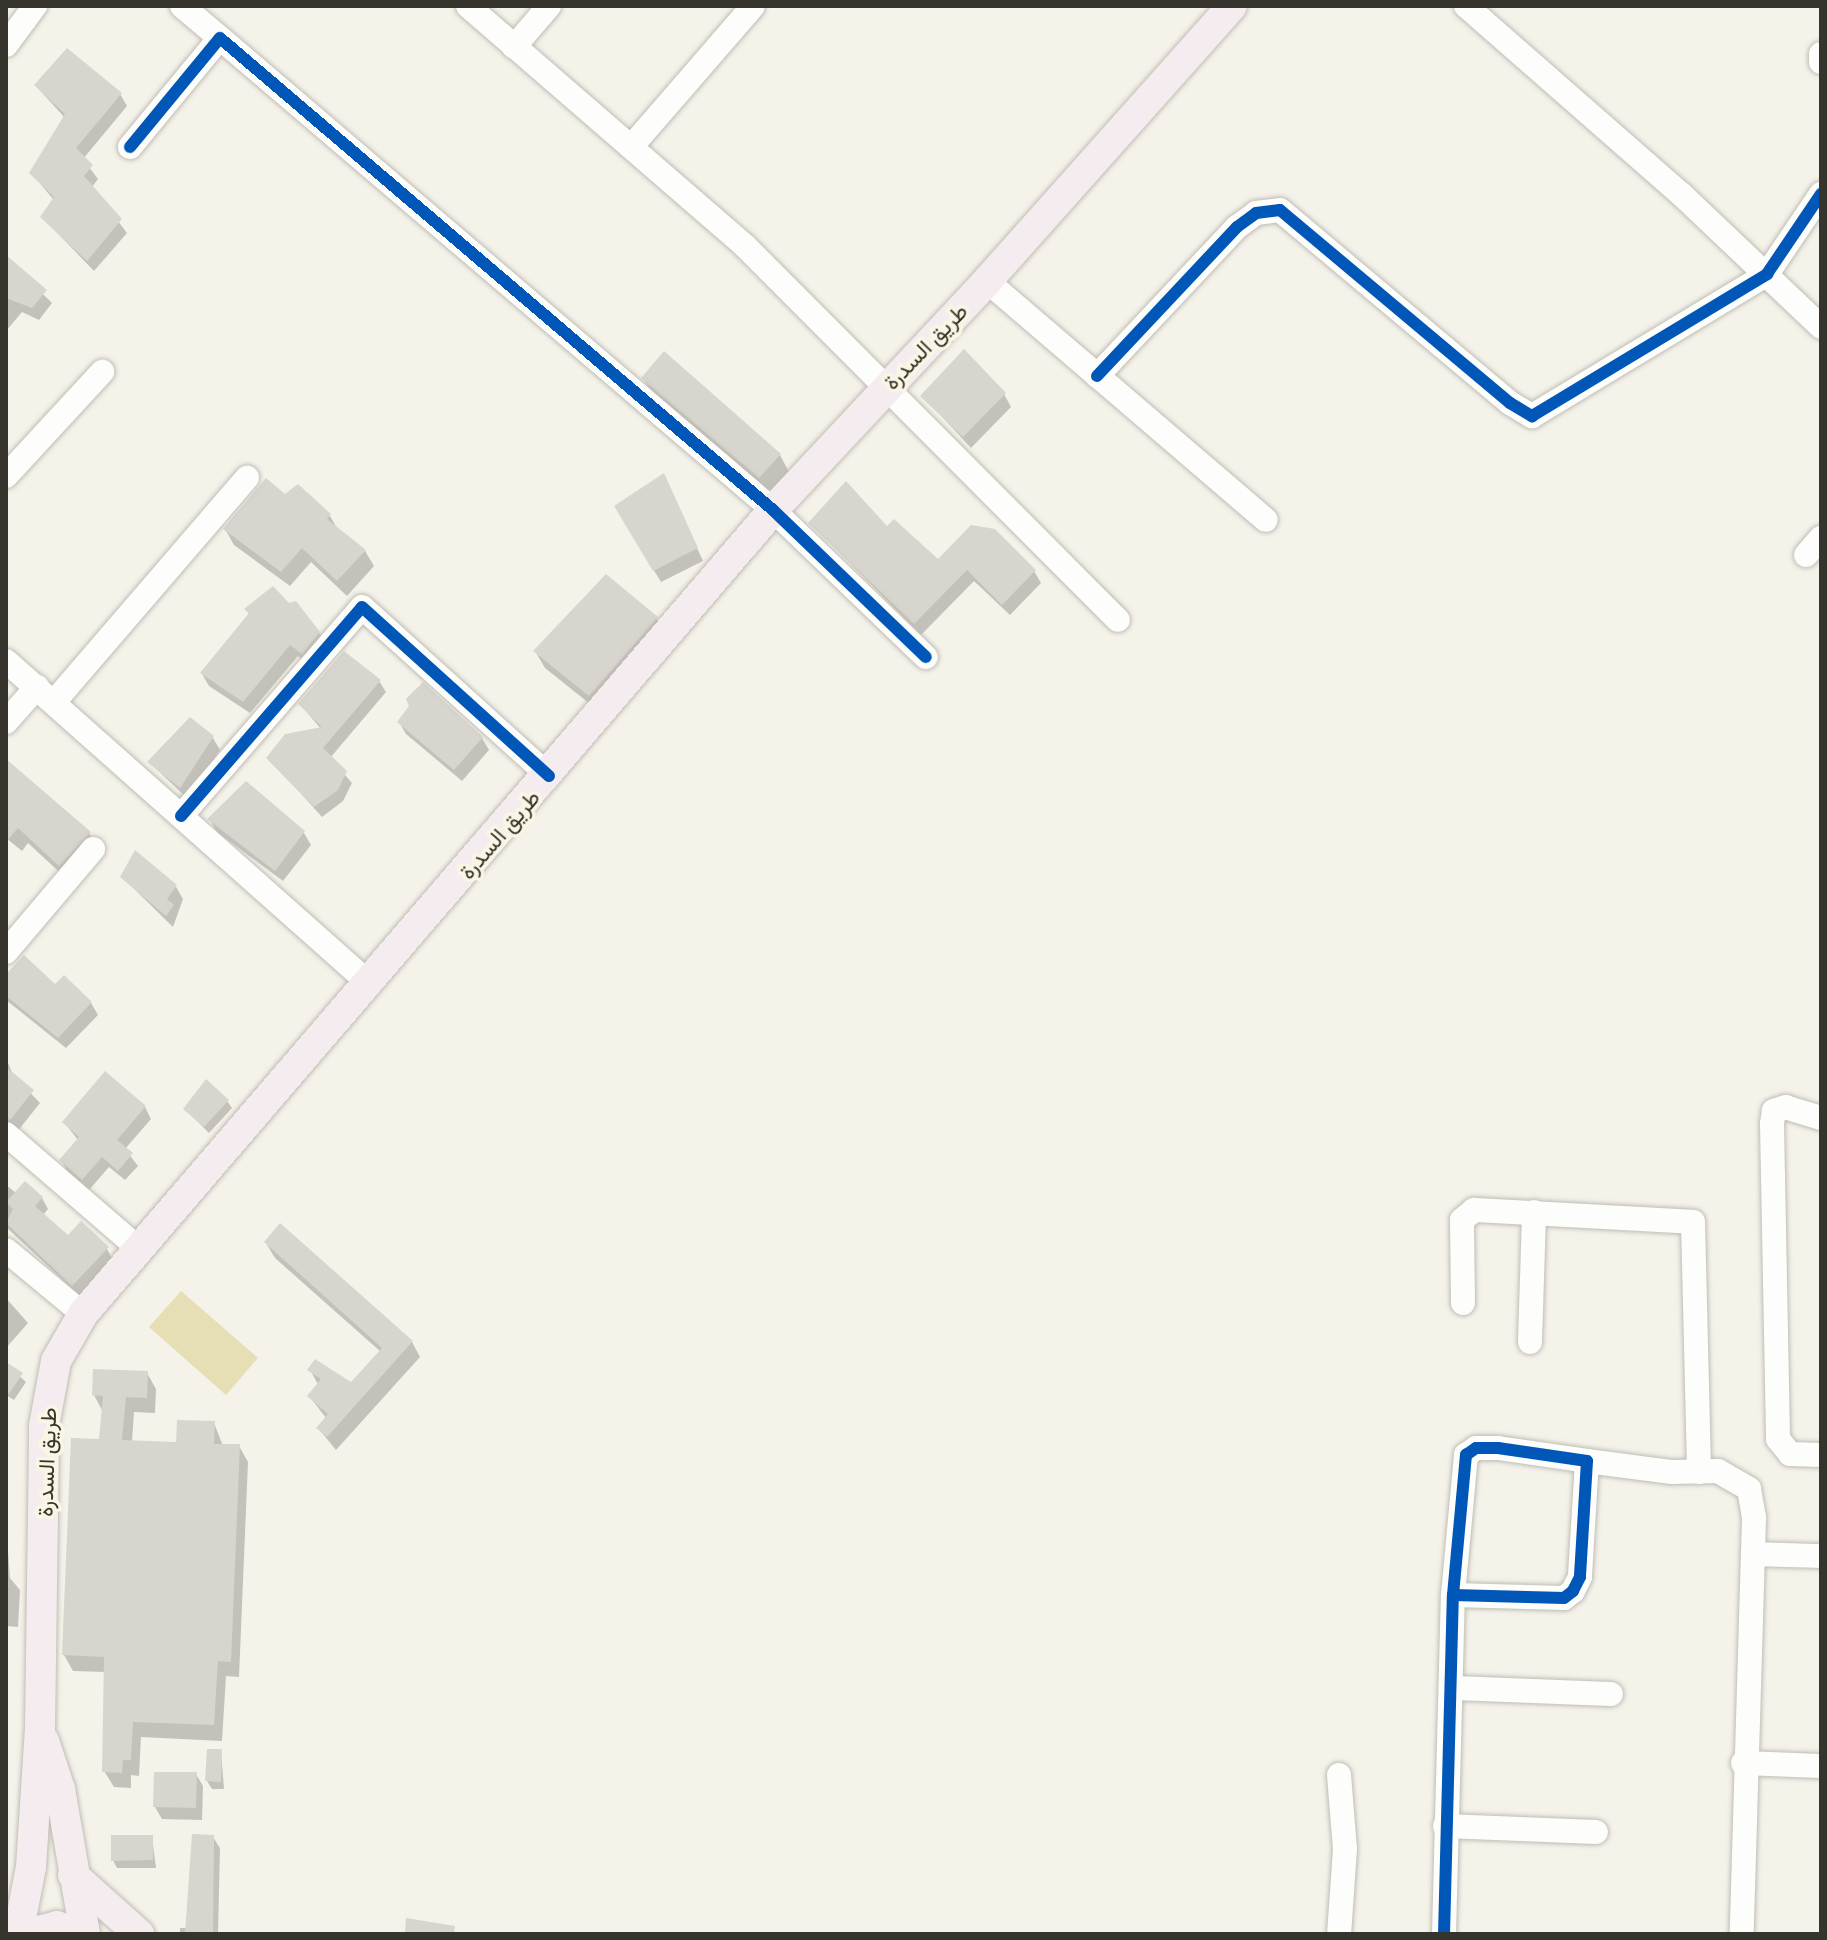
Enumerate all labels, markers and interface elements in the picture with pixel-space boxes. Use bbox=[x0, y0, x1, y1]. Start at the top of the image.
street label: طريق السدرة bbox=[878, 298, 972, 394]
street label: طريق السدرة bbox=[453, 784, 545, 884]
street label: طريق السدرة bbox=[31, 1407, 61, 1517]

